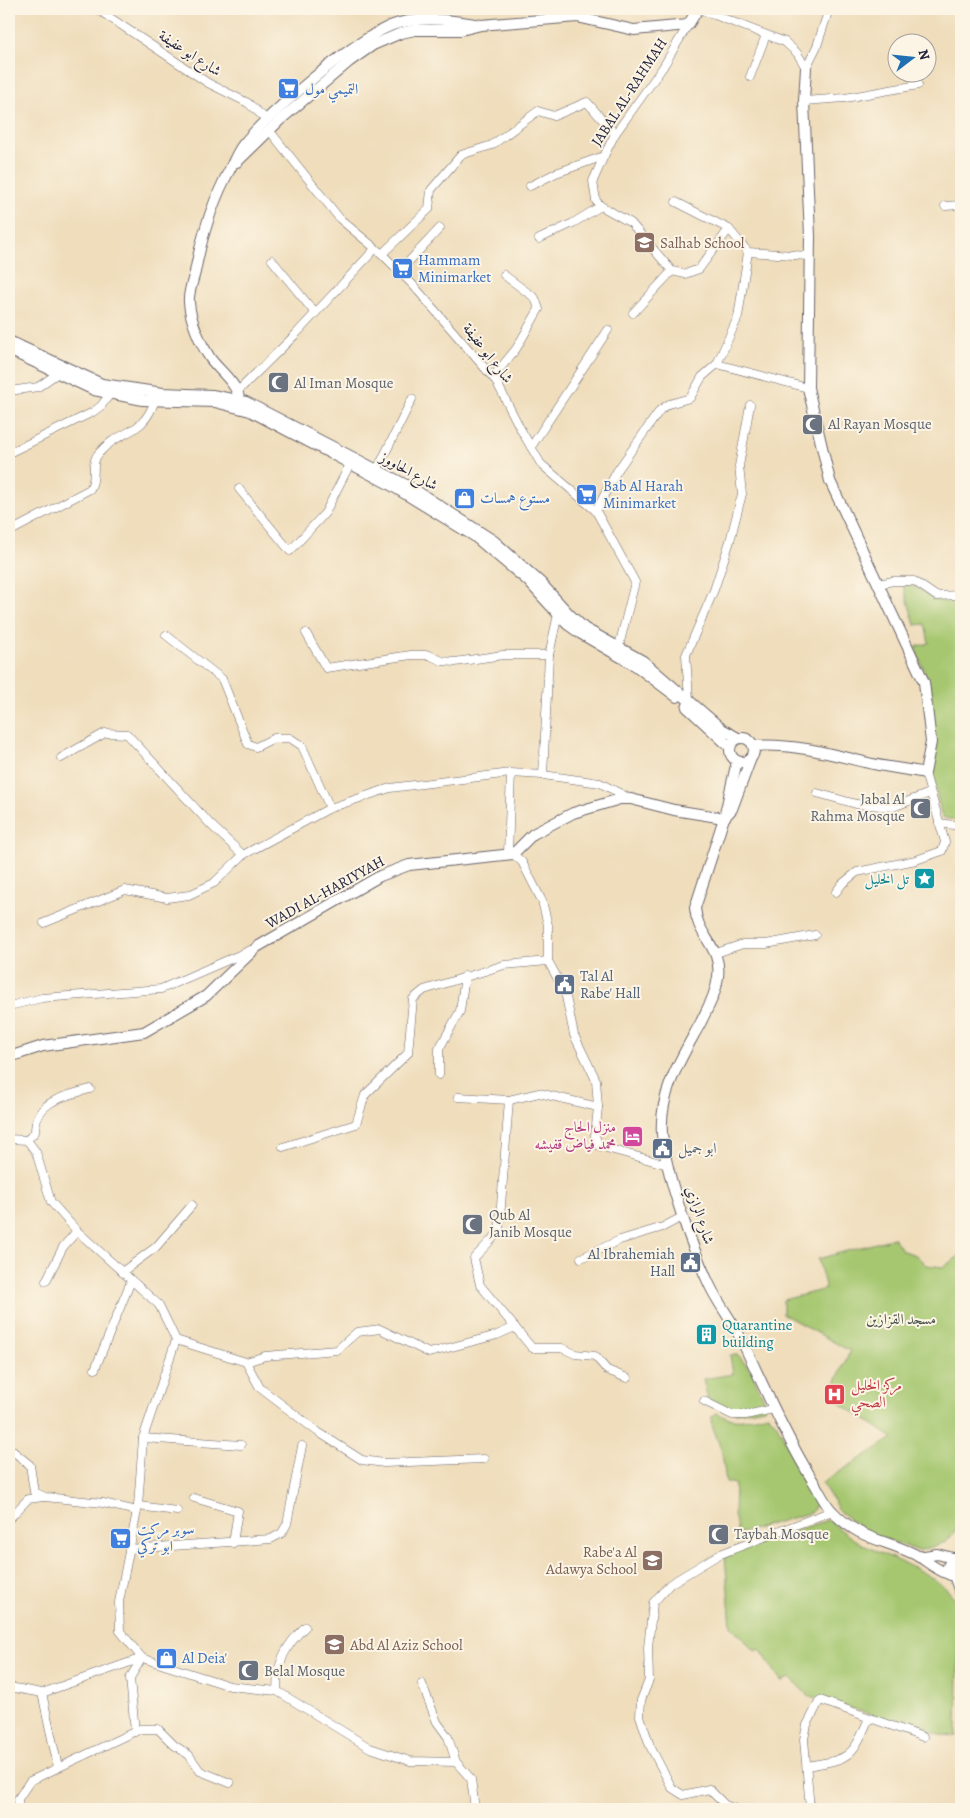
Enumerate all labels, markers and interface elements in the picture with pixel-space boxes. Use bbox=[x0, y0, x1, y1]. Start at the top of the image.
street label: شارع ابو عفيفة bbox=[153, 25, 225, 83]
north arrow bbox=[888, 32, 938, 82]
street label: JABAL AL-RAHMAH bbox=[586, 34, 672, 150]
text: N bbox=[913, 47, 935, 62]
supermarket icon: التميمي مول bbox=[277, 77, 301, 101]
place label: التميمي مول bbox=[305, 79, 358, 103]
school or university icon: Salhab School bbox=[632, 231, 656, 255]
place label: Salhab School bbox=[660, 233, 745, 253]
place label: Hammam Minimarket bbox=[418, 250, 491, 287]
supermarket icon: Hammam Minimarket bbox=[390, 257, 414, 281]
street label: شارع ابو عفيفة bbox=[456, 319, 518, 389]
mosque icon: Al Iman Mosque bbox=[266, 371, 290, 395]
place label: Al Iman Mosque bbox=[293, 373, 394, 393]
mosque icon: Al Rayan Mosque bbox=[800, 412, 824, 436]
place label: Al Rayan Mosque bbox=[827, 414, 932, 434]
street label: شارع الحاووز bbox=[373, 446, 441, 498]
place label: Bab Al Harah Minimarket bbox=[603, 476, 683, 513]
supermarket icon: Bab Al Harah Minimarket bbox=[575, 483, 599, 507]
shop icon: مستوع همسات bbox=[452, 486, 476, 510]
place label: مستوع همسات bbox=[480, 488, 550, 511]
place label: Jabal Al Rahma Mosque bbox=[810, 789, 905, 826]
mosque icon: Jabal Al Rahma Mosque bbox=[909, 796, 933, 820]
street label: WADI AL-HARIYYAH bbox=[261, 851, 388, 934]
place icon: تل الخليل bbox=[913, 867, 937, 891]
place label: تل الخليل bbox=[865, 869, 909, 890]
place label: Tal Al Rabe' Hall bbox=[580, 966, 640, 1003]
public building icon: Tal Al Rabe' Hall bbox=[552, 973, 576, 997]
place label: منزل الحاج محمد فياض قفيشه bbox=[534, 1117, 616, 1154]
hotel icon: منزل الحاج محمد فياض قفيشه bbox=[620, 1124, 644, 1148]
public building icon: ابو جميل bbox=[650, 1136, 674, 1160]
place label: ابو جميل bbox=[678, 1138, 717, 1159]
street label: شارع الرازي bbox=[678, 1183, 719, 1248]
place label: Qub Al Janib Mosque bbox=[489, 1205, 572, 1242]
mosque icon: Qub Al Janib Mosque bbox=[461, 1212, 485, 1236]
place label: Al Ibrahemiah Hall bbox=[587, 1244, 675, 1281]
public building icon: Al Ibrahemiah Hall bbox=[679, 1251, 703, 1275]
park label: مسجد القزازين bbox=[866, 1309, 936, 1329]
place label: Quarantine building bbox=[722, 1315, 793, 1352]
building icon: Quarantine building bbox=[694, 1322, 718, 1346]
place label: مركز الخليل الصحي bbox=[851, 1375, 902, 1416]
hospital icon: مركز الخليل الصحي bbox=[823, 1382, 847, 1406]
place label: سوبر مركت ابو تركي bbox=[137, 1519, 195, 1558]
mosque icon: Taybah Mosque bbox=[706, 1522, 730, 1546]
place label: Taybah Mosque bbox=[734, 1524, 829, 1544]
supermarket icon: سوبر مركت ابو تركي bbox=[109, 1526, 133, 1550]
place label: Rabe'a Al Adawya School bbox=[545, 1542, 637, 1579]
school or university icon: Rabe'a Al Adawya School bbox=[641, 1549, 665, 1573]
school or university icon: Abd Al Aziz School bbox=[322, 1633, 346, 1657]
place label: Abd Al Aziz School bbox=[349, 1635, 463, 1655]
shop icon: Al Deia' bbox=[154, 1646, 178, 1670]
place label: Al Deia' bbox=[181, 1648, 227, 1668]
mosque icon: Belal Mosque bbox=[236, 1659, 260, 1683]
place label: Belal Mosque bbox=[264, 1661, 346, 1681]

